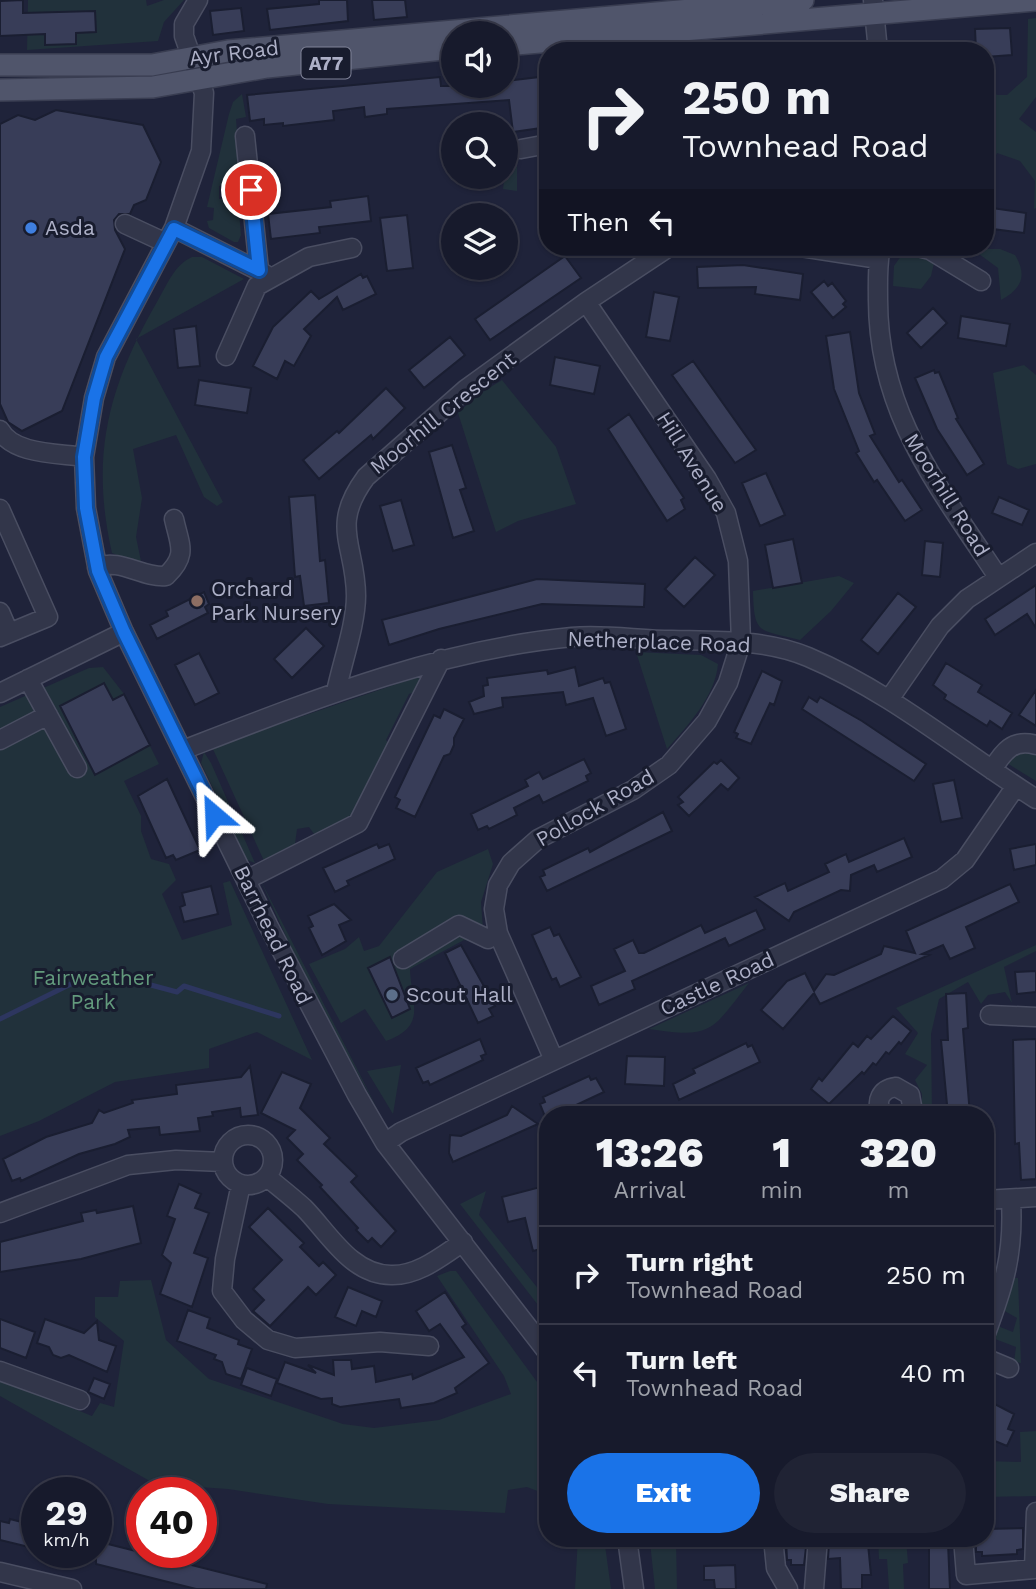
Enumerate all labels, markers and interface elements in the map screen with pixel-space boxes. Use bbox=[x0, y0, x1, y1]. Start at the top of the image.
map controls bbox=[441, 21, 518, 280]
button: sound bbox=[441, 21, 518, 98]
street label: Ayr Road bbox=[188, 35, 280, 70]
road number: A77 bbox=[302, 48, 350, 78]
text: 250 m bbox=[682, 68, 831, 126]
icon: right bbox=[567, 70, 658, 161]
button: search bbox=[441, 112, 518, 189]
text: Townhead Road bbox=[682, 127, 929, 165]
pin bbox=[221, 160, 281, 220]
icon: arrive bbox=[232, 171, 270, 209]
button: layers bbox=[441, 203, 518, 280]
icon: left bbox=[643, 203, 681, 241]
text: Then bbox=[567, 207, 629, 237]
place label: Asda bbox=[45, 215, 95, 240]
marker: Asda bbox=[23, 220, 39, 236]
street label: Moorhill Crescent bbox=[365, 346, 521, 479]
street label: Hill Avenue bbox=[652, 407, 733, 517]
street label: Moorhill Road bbox=[900, 428, 995, 561]
place label: Orchard Park Nursery bbox=[211, 576, 342, 625]
marker: Orchard Park Nursery bbox=[189, 593, 205, 609]
street label: Netherplace Road bbox=[567, 626, 751, 657]
street label: Pollock Road bbox=[531, 764, 658, 851]
position arrow bbox=[177, 778, 251, 852]
street label: Barrhead Road bbox=[229, 861, 318, 1008]
street label: Castle Road bbox=[656, 946, 778, 1021]
park label: Fairweather Park bbox=[32, 965, 154, 1014]
place label: Scout Hall bbox=[406, 982, 513, 1007]
marker: Scout Hall bbox=[384, 987, 400, 1003]
text: 13:26 bbox=[596, 1128, 704, 1177]
text: 1 bbox=[772, 1128, 791, 1177]
text: 320 bbox=[860, 1128, 937, 1177]
text: Arrival bbox=[614, 1177, 686, 1204]
text: min bbox=[760, 1177, 803, 1204]
text: m bbox=[887, 1177, 909, 1204]
text: Turn right bbox=[626, 1247, 753, 1277]
icon: right bbox=[567, 1256, 605, 1294]
text: 250 m bbox=[886, 1260, 966, 1290]
text: Townhead Road bbox=[626, 1277, 803, 1304]
text: Turn left bbox=[626, 1345, 737, 1375]
icon: left bbox=[567, 1354, 605, 1392]
text: 40 m bbox=[900, 1358, 966, 1388]
text: Townhead Road bbox=[626, 1375, 803, 1402]
button: Exit bbox=[567, 1453, 760, 1533]
button: Share bbox=[774, 1453, 966, 1533]
speed limit sign: 40 bbox=[126, 1477, 217, 1568]
text: 29 bbox=[45, 1492, 88, 1534]
text: km/h bbox=[43, 1529, 90, 1550]

